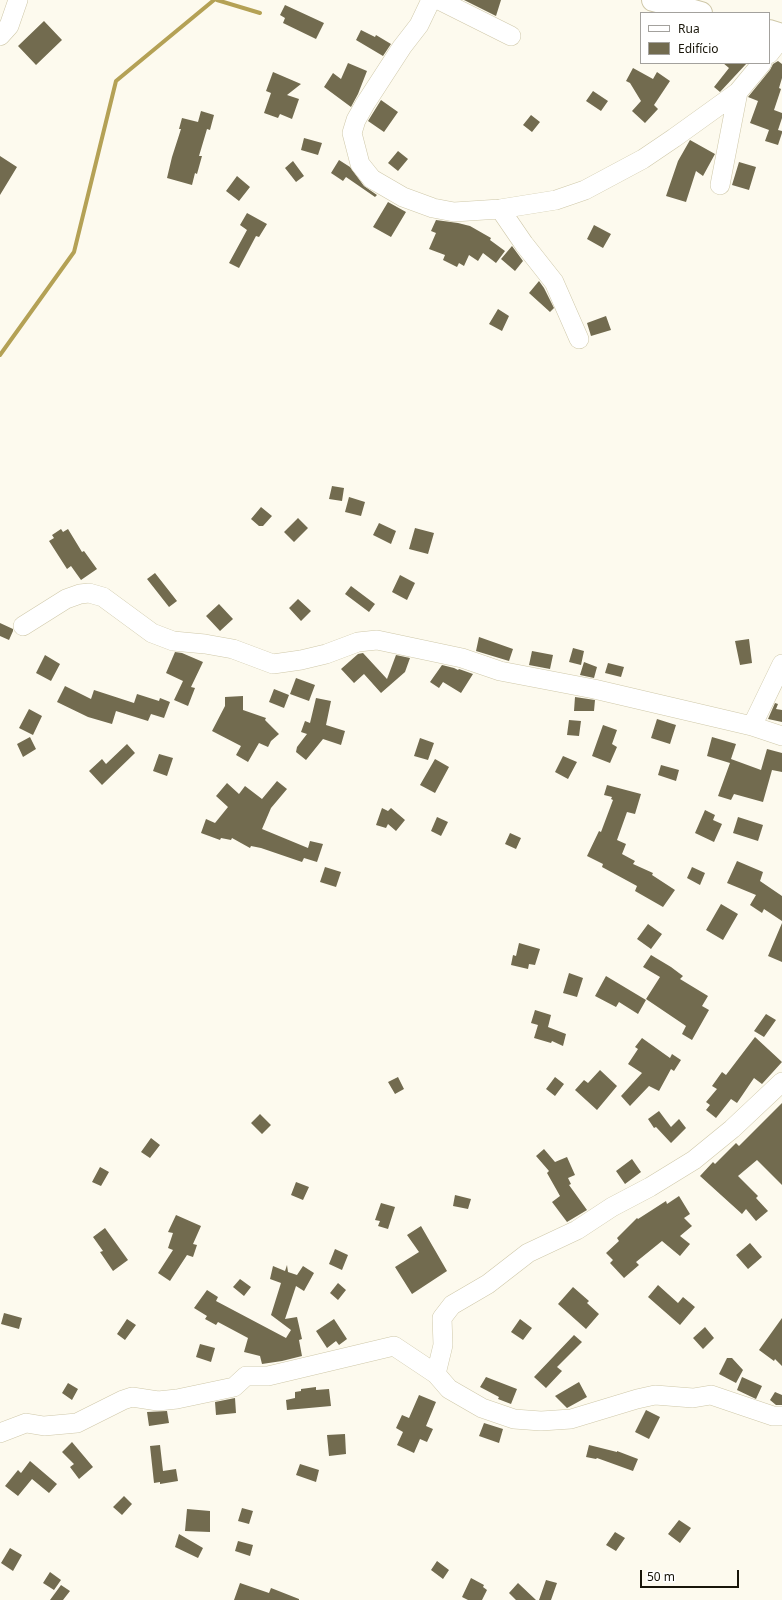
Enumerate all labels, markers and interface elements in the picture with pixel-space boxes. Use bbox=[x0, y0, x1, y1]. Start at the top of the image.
legend bbox=[640, 12, 770, 64]
text: Rua bbox=[678, 20, 700, 37]
text: Edifício bbox=[678, 40, 719, 57]
scale bar bbox=[642, 1562, 741, 1588]
text: 50 m bbox=[647, 1568, 675, 1585]

